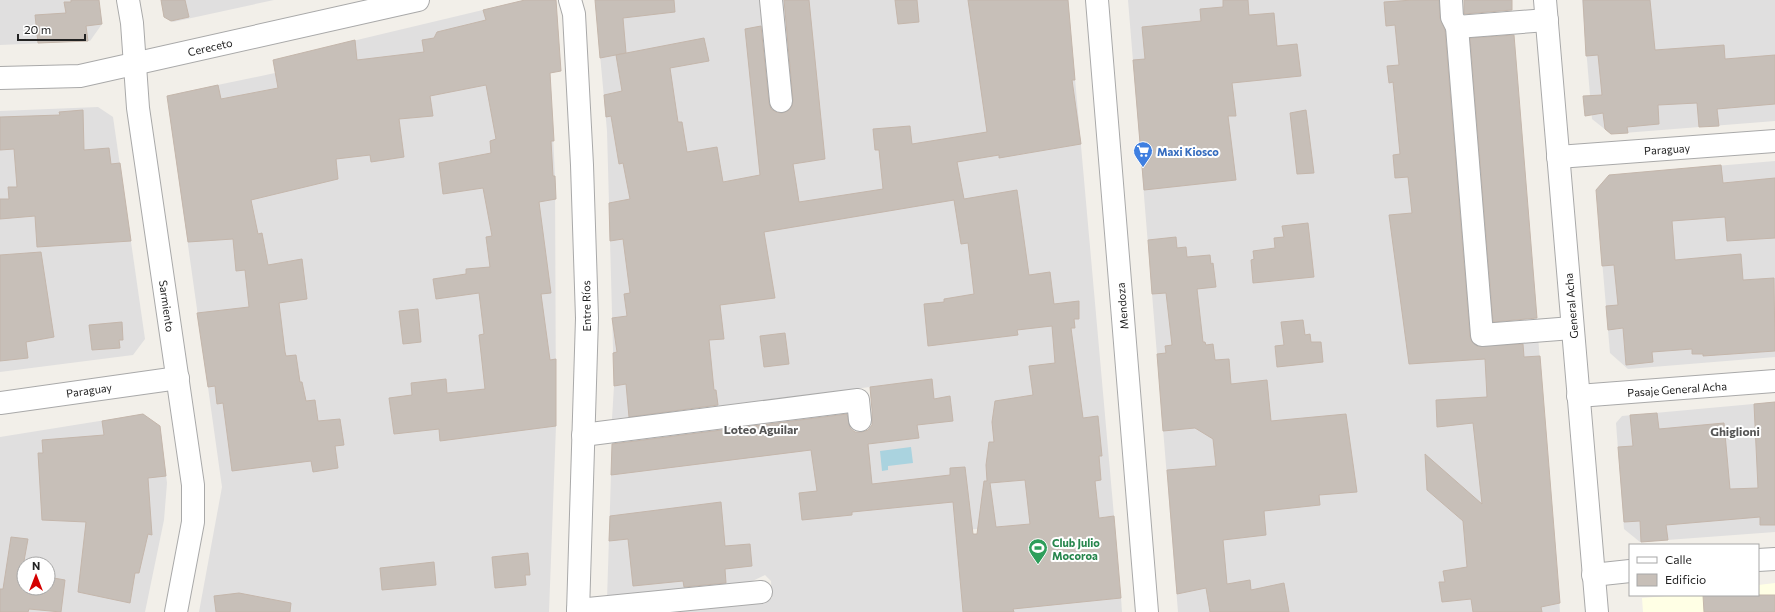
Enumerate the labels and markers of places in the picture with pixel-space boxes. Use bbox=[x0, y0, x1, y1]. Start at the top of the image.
supermarket icon: Maxi Kiosco bbox=[1132, 140, 1154, 168]
place label: Maxi Kiosco bbox=[1157, 145, 1219, 158]
place label: Club Julio Mocoroa bbox=[1052, 536, 1100, 562]
sports icon: Club Julio Mocoroa bbox=[1027, 537, 1049, 565]

